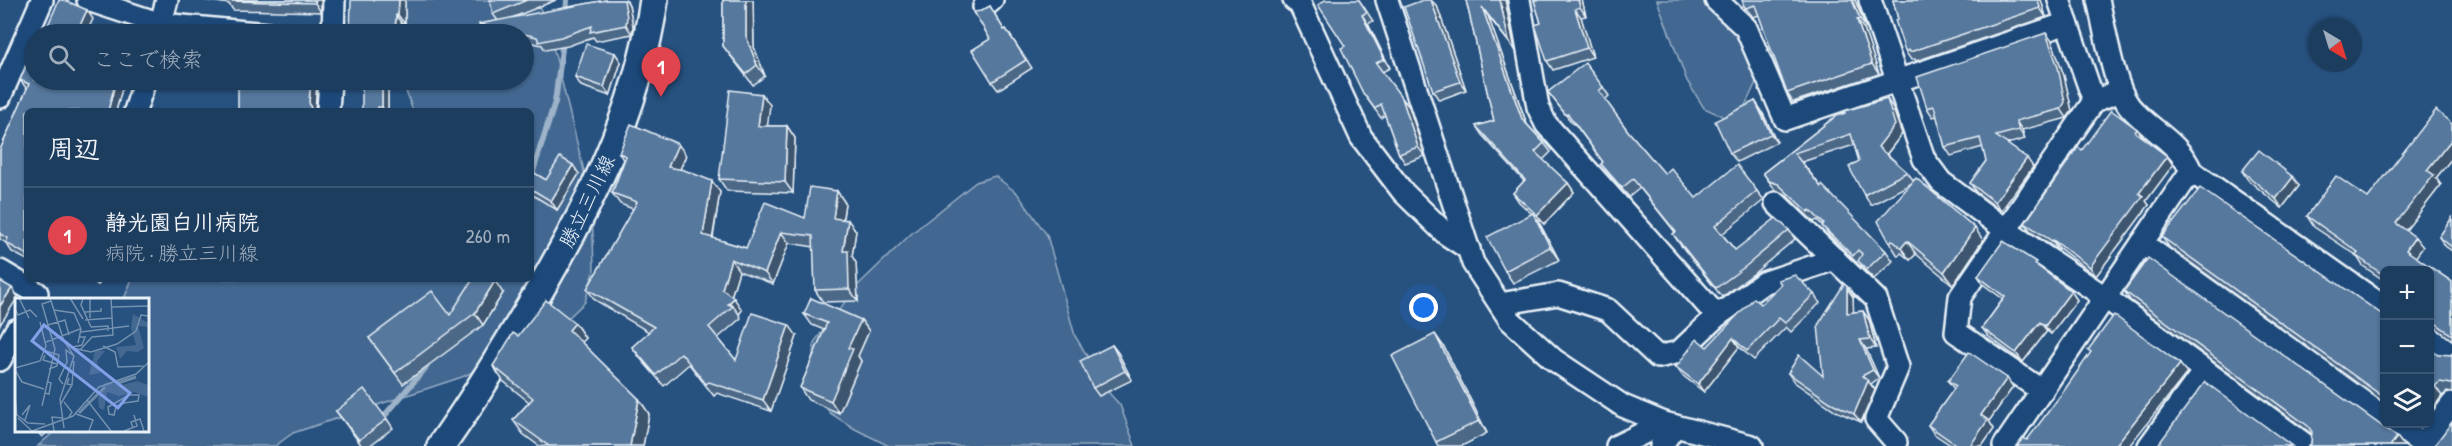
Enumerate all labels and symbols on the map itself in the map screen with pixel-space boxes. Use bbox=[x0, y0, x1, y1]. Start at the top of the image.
north arrow bbox=[2308, 18, 2362, 72]
pin: 1 bbox=[642, 48, 680, 97]
street label: 勝立三川線 bbox=[552, 150, 621, 252]
your location bbox=[1409, 293, 1438, 322]
inset map bbox=[15, 298, 148, 431]

